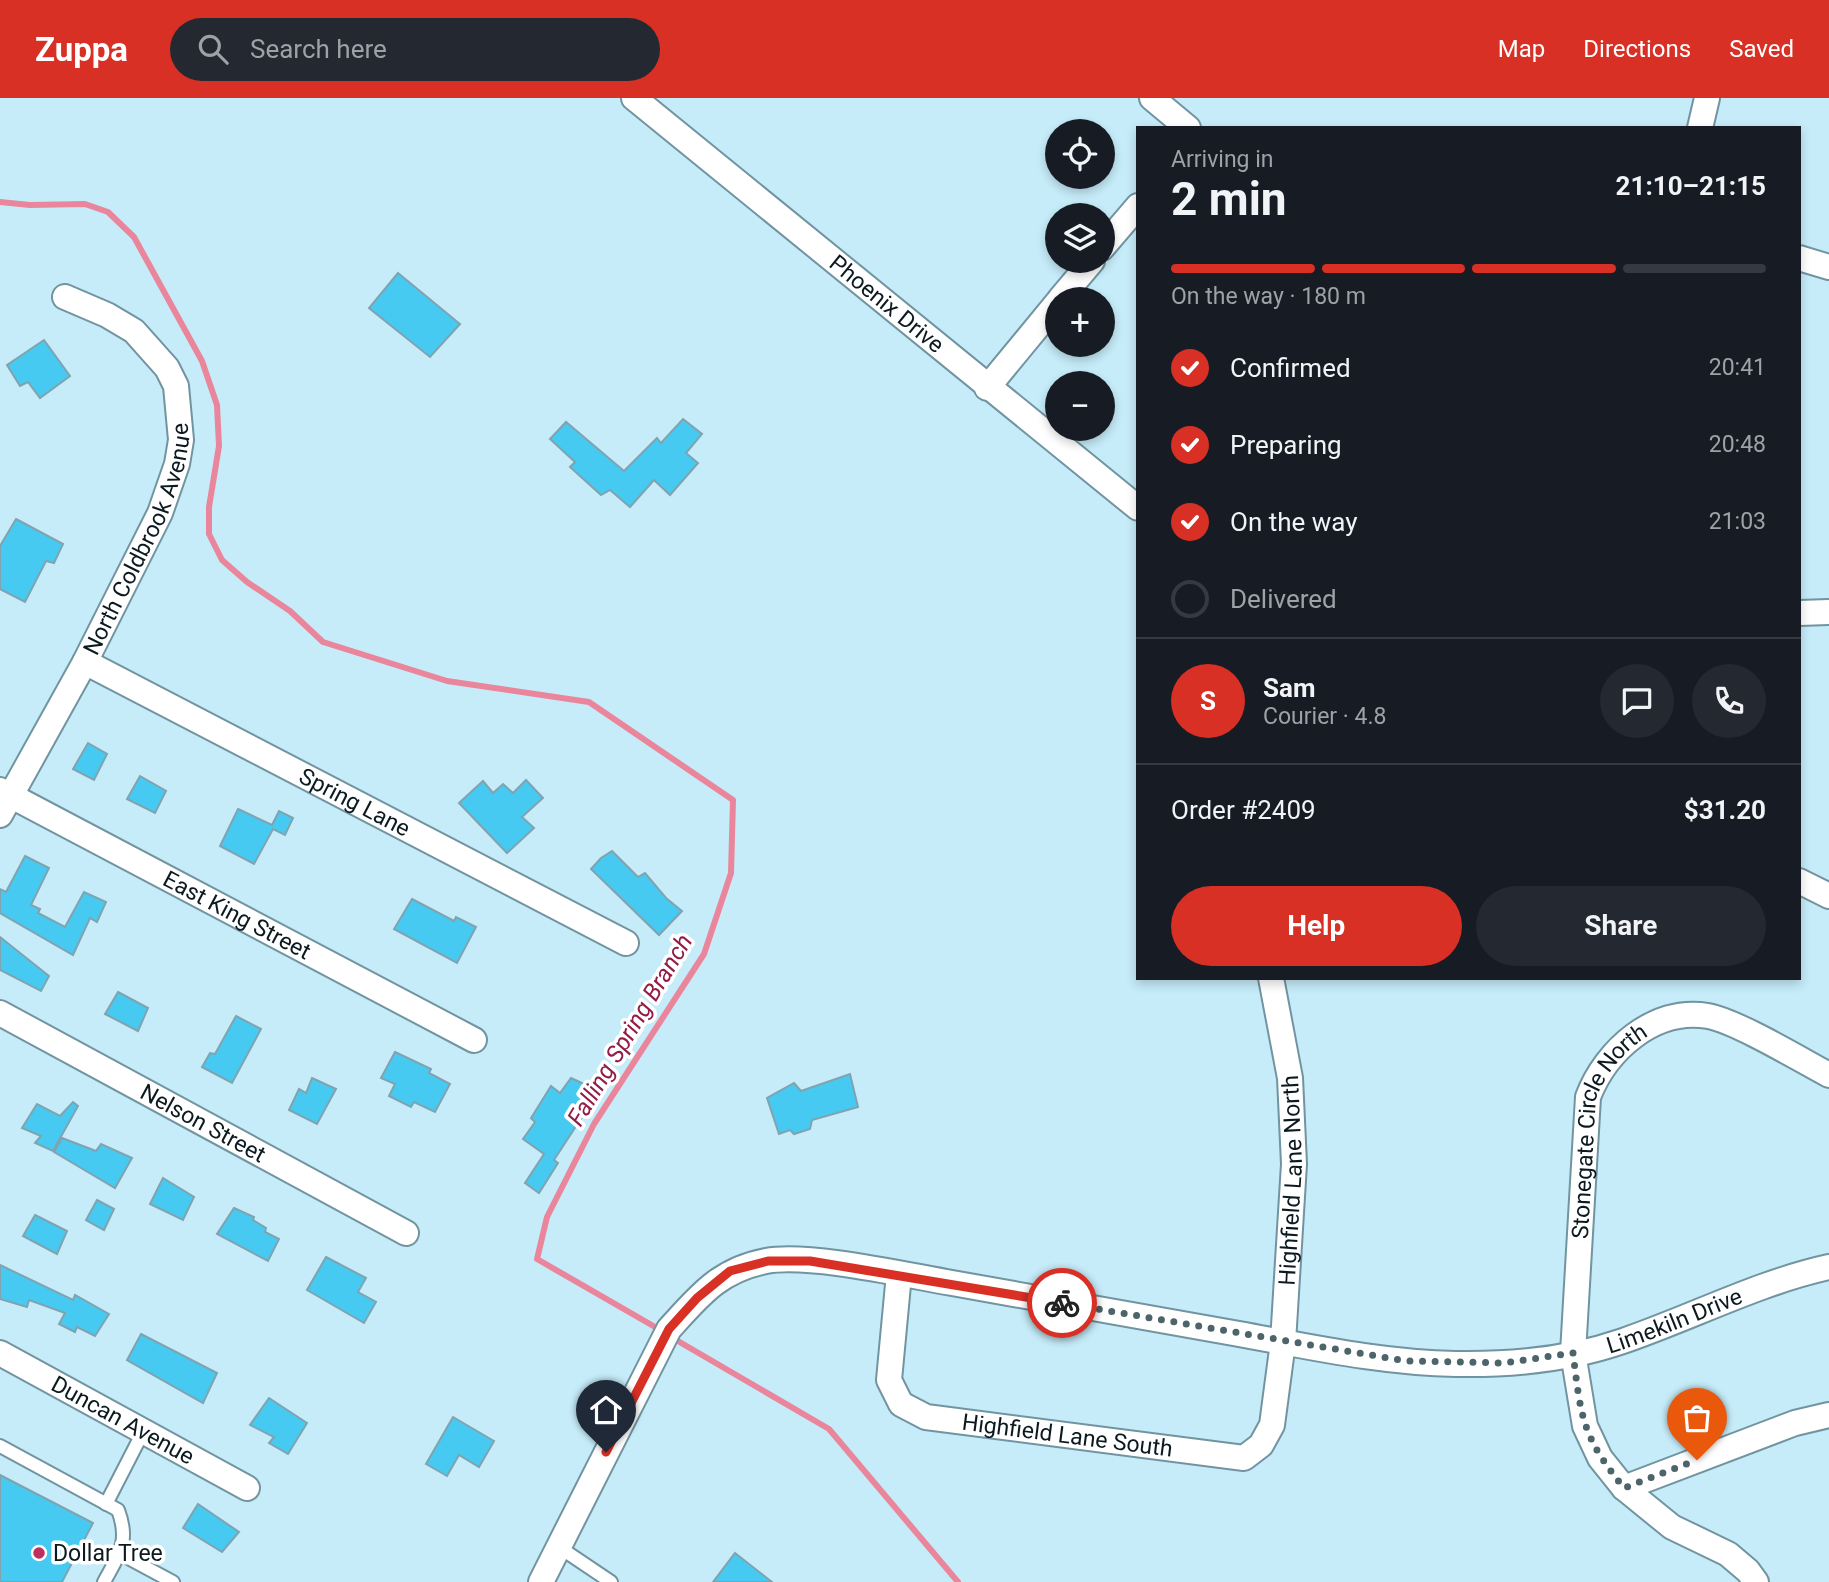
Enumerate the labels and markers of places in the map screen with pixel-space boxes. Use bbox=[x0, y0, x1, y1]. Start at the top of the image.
pin bbox=[576, 1380, 636, 1452]
pin bbox=[1667, 1388, 1727, 1460]
place label: Dollar Tree bbox=[53, 1540, 163, 1567]
marker: Dollar Tree bbox=[31, 1545, 47, 1561]

